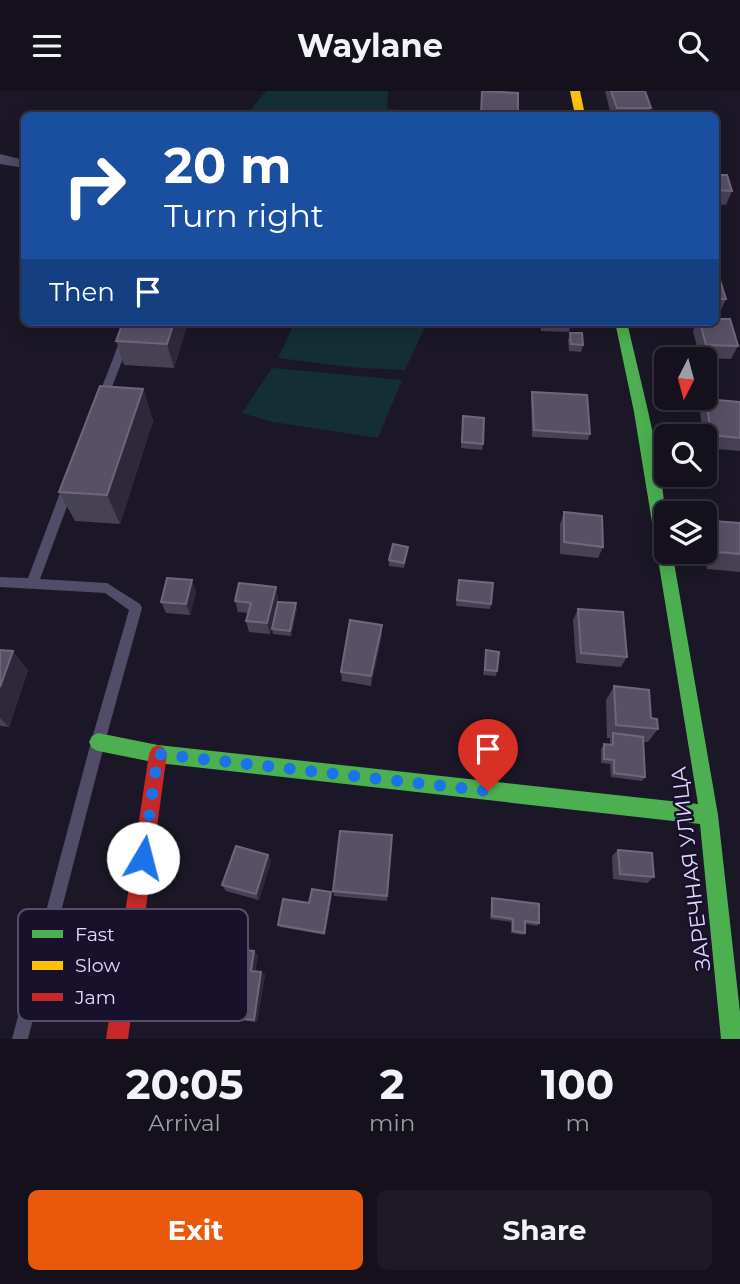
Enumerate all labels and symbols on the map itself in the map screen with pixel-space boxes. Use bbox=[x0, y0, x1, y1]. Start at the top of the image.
north arrow bbox=[654, 347, 718, 409]
pin bbox=[458, 719, 518, 791]
street label: ЗАРЕЧНАЯ УЛИЦА bbox=[666, 765, 715, 973]
position arrow bbox=[106, 821, 180, 895]
legend bbox=[18, 909, 248, 1021]
text: Fast bbox=[75, 923, 115, 946]
text: Slow bbox=[75, 954, 120, 977]
text: Jam bbox=[74, 986, 116, 1009]

